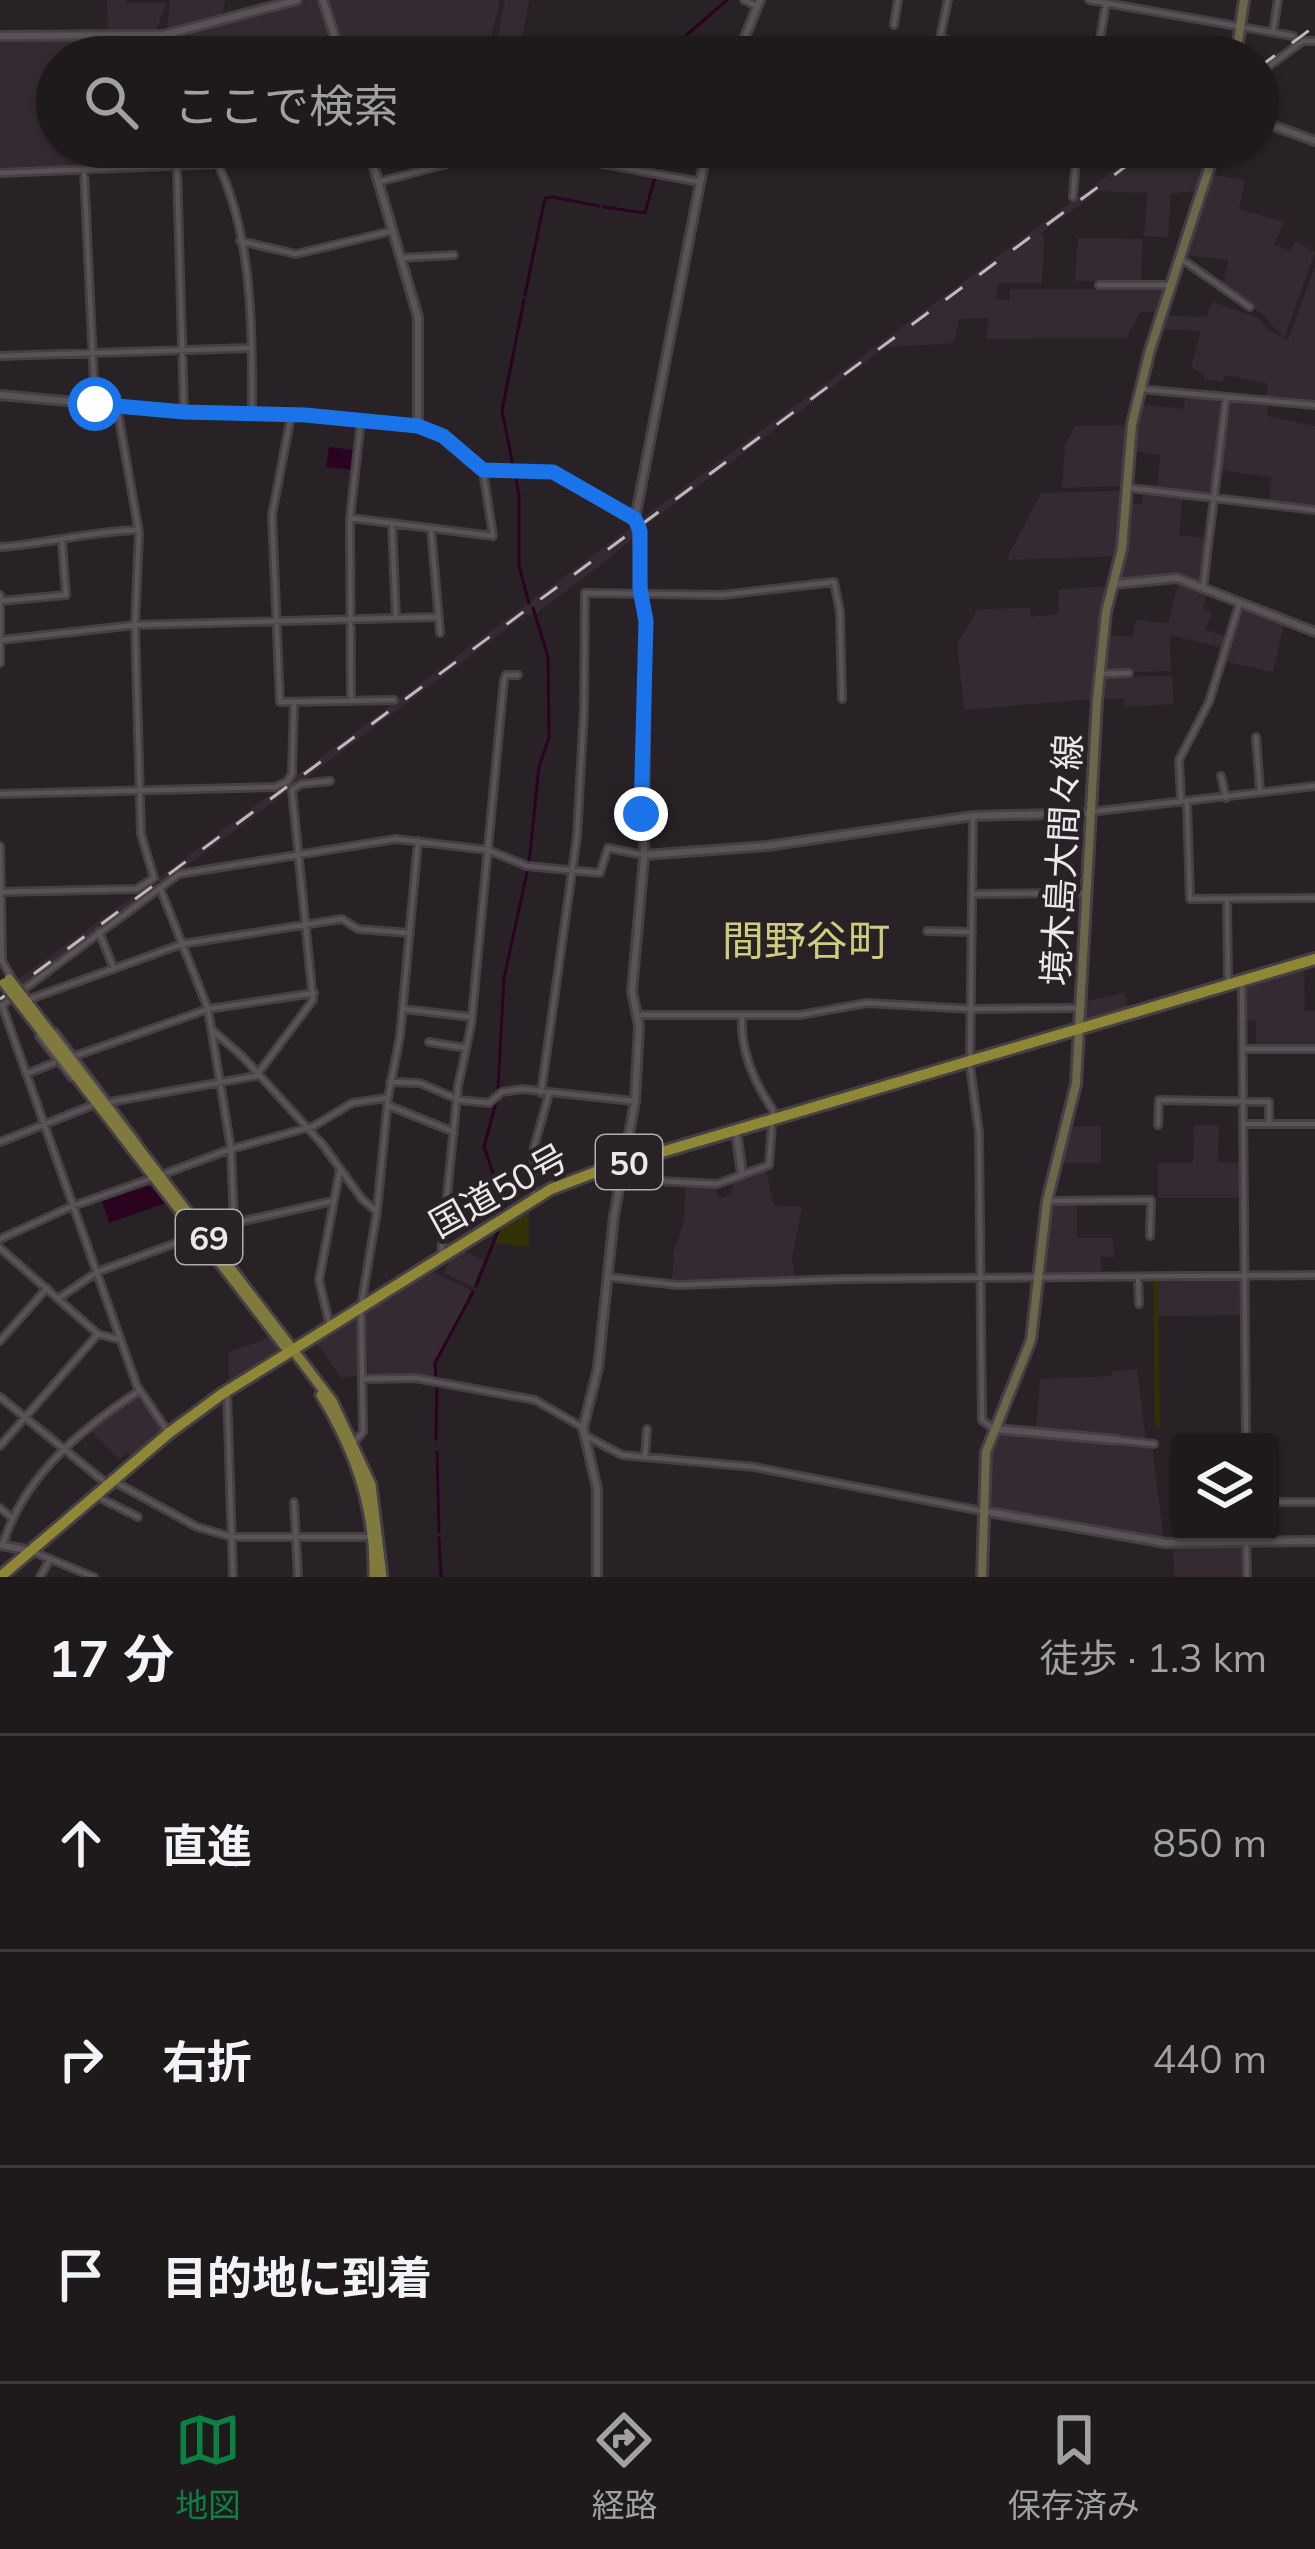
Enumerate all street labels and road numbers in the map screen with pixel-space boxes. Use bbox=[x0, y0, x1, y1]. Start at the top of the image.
street label: 境木島大間々線 bbox=[1032, 733, 1090, 987]
street label: 国道50号 bbox=[421, 1134, 575, 1246]
road number: 50 bbox=[596, 1135, 662, 1189]
road number: 69 bbox=[176, 1210, 242, 1264]

